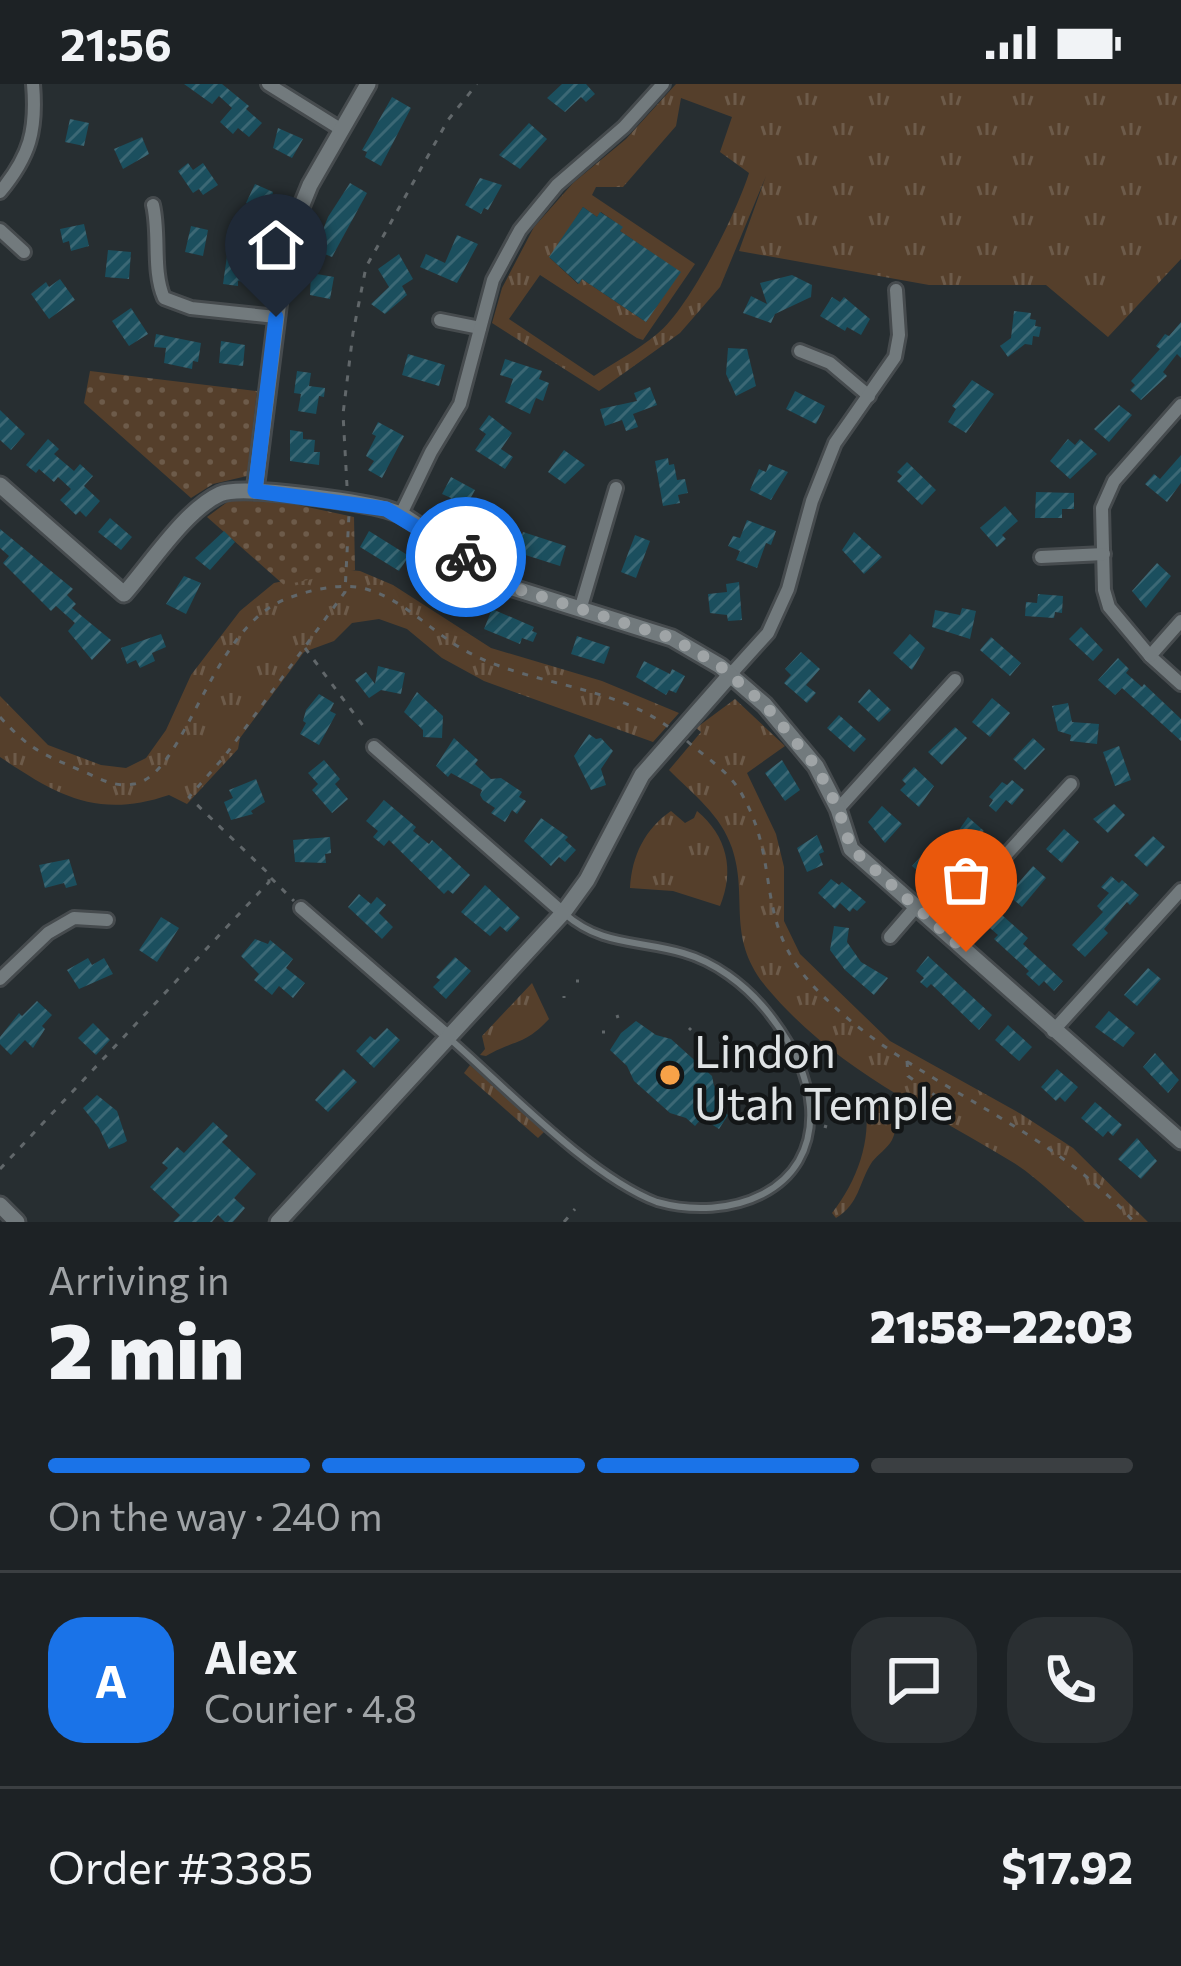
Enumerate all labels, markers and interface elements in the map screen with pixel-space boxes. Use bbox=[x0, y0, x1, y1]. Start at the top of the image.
text: 21:56 bbox=[60, 15, 172, 70]
pin bbox=[225, 194, 327, 317]
icon: home bbox=[243, 212, 309, 278]
courier bbox=[406, 497, 526, 617]
icon: bike bbox=[433, 524, 499, 590]
pin bbox=[915, 829, 1017, 952]
icon: bag bbox=[933, 847, 999, 913]
place label: Lindon Utah Temple bbox=[694, 1022, 953, 1129]
marker: Lindon Utah Temple bbox=[657, 1062, 683, 1088]
text: Arriving in bbox=[48, 1255, 229, 1303]
text: 21:58–22:03 bbox=[870, 1297, 1133, 1352]
text: 2 min bbox=[48, 1300, 244, 1395]
text: On the way · 240 m bbox=[48, 1491, 382, 1539]
button: chat bbox=[851, 1617, 977, 1743]
button: phone bbox=[1007, 1617, 1133, 1743]
text: Alex bbox=[204, 1628, 298, 1683]
text: A bbox=[95, 1652, 127, 1707]
text: Courier · 4.8 bbox=[204, 1683, 417, 1731]
text: Order #3385 bbox=[48, 1838, 313, 1893]
text: $17.92 bbox=[1001, 1838, 1133, 1893]

